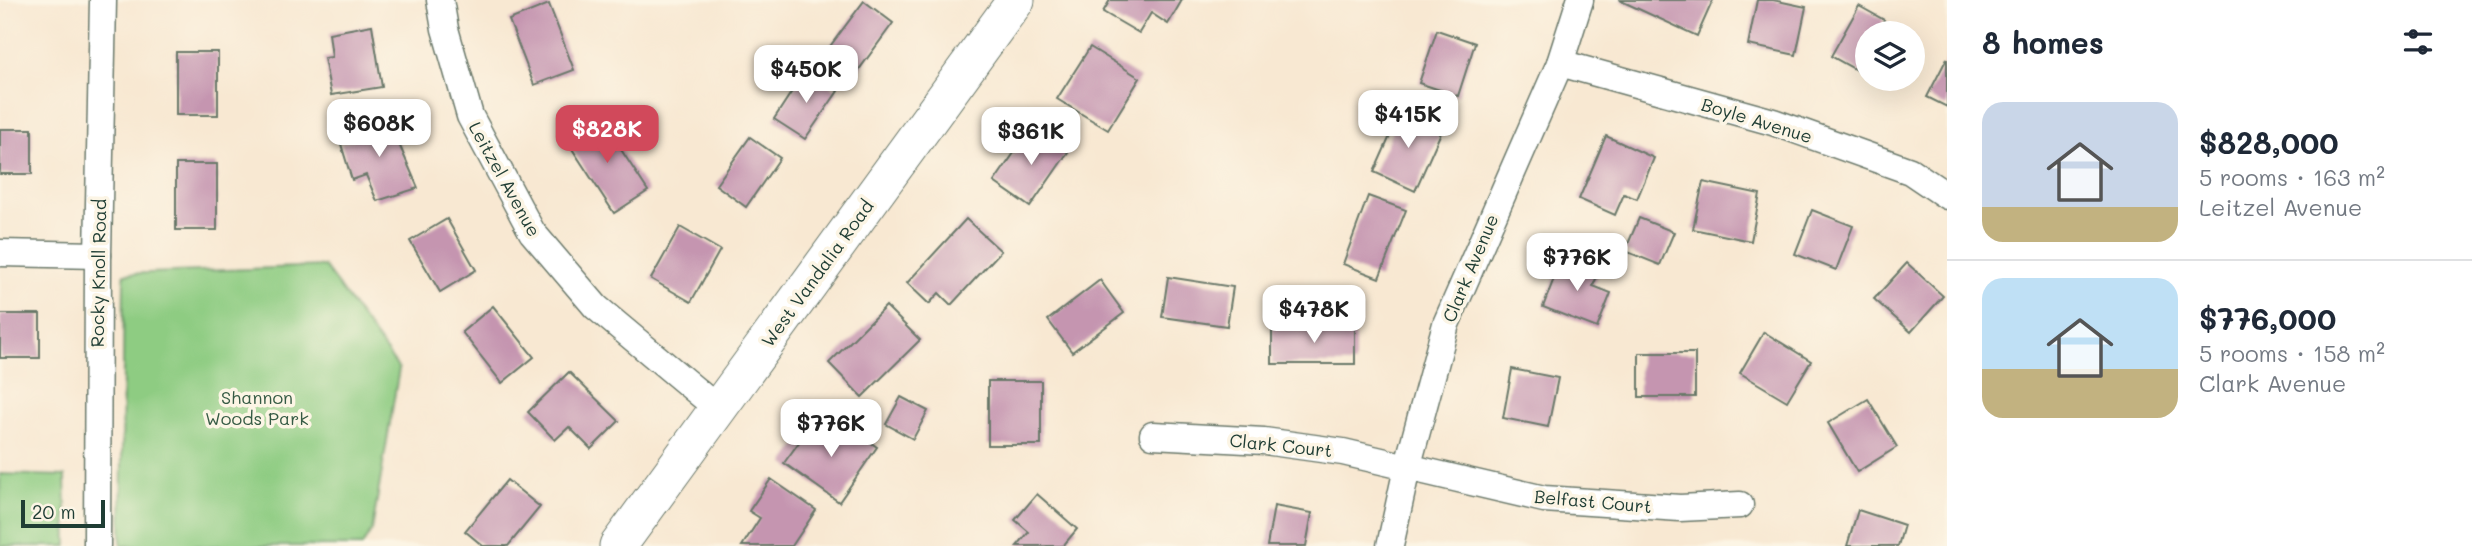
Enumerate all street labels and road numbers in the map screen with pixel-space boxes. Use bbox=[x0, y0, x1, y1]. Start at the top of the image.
street label: Boyle Avenue bbox=[1699, 92, 1815, 148]
street label: Leitzel Avenue bbox=[464, 117, 546, 241]
street label: West Vandalia Road bbox=[755, 195, 879, 351]
street label: Rocky Knoll Road bbox=[85, 198, 111, 348]
street label: Clark Avenue bbox=[1436, 210, 1504, 326]
street label: Clark Court bbox=[1228, 428, 1334, 462]
street label: Belfast Court bbox=[1533, 484, 1653, 518]

